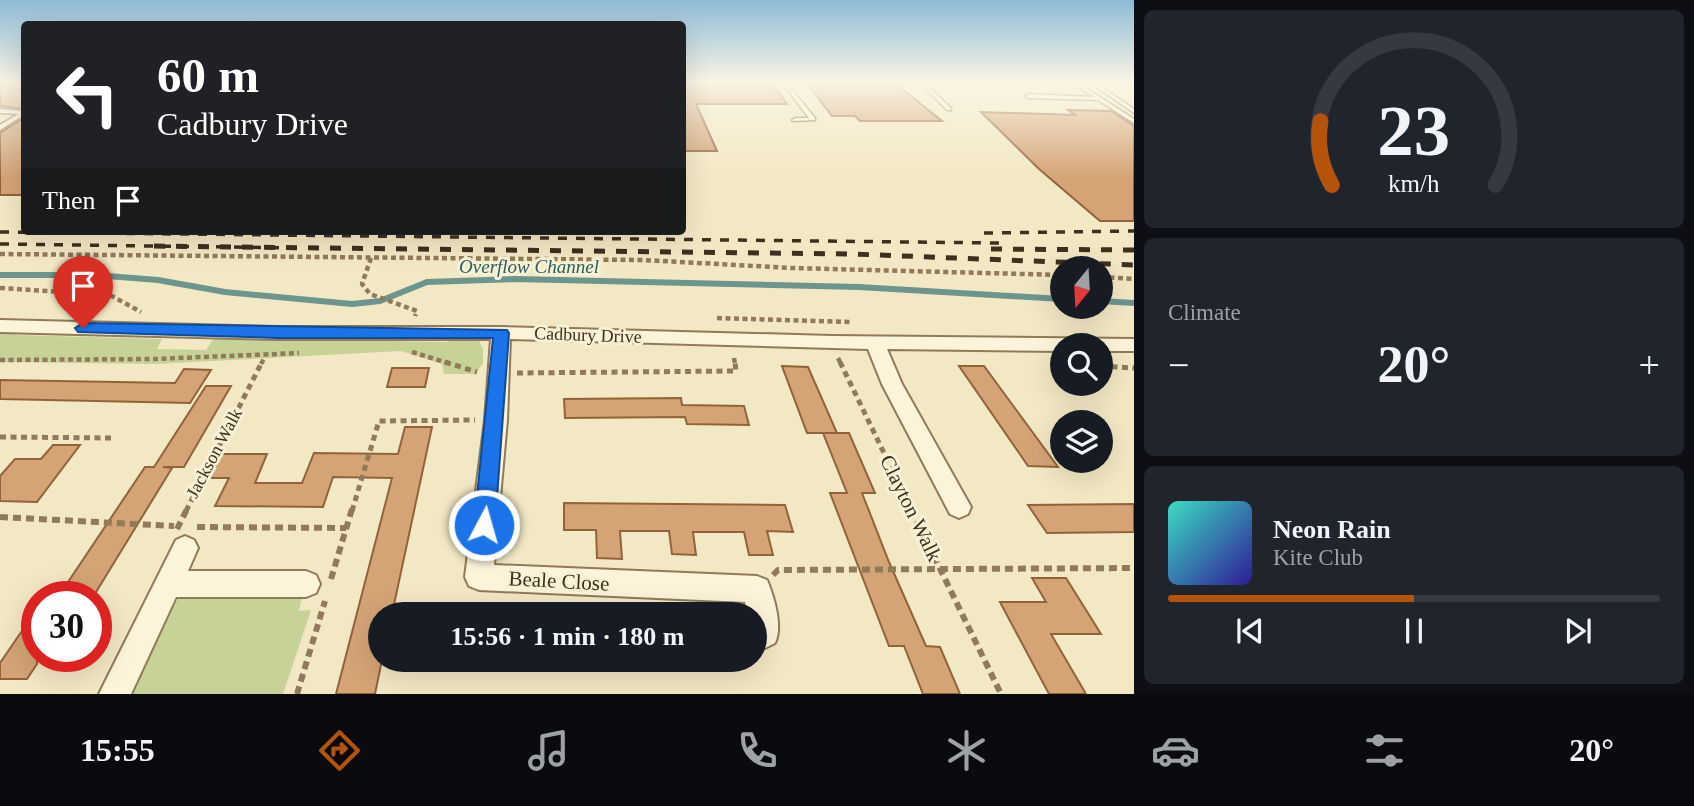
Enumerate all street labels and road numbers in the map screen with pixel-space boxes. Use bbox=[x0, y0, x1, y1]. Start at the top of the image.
street label: Cadbury Drive bbox=[534, 323, 642, 347]
street label: Jackson Walk bbox=[182, 405, 246, 501]
street label: Clayton Walk bbox=[875, 451, 947, 565]
street label: Beale Close bbox=[508, 566, 610, 596]

